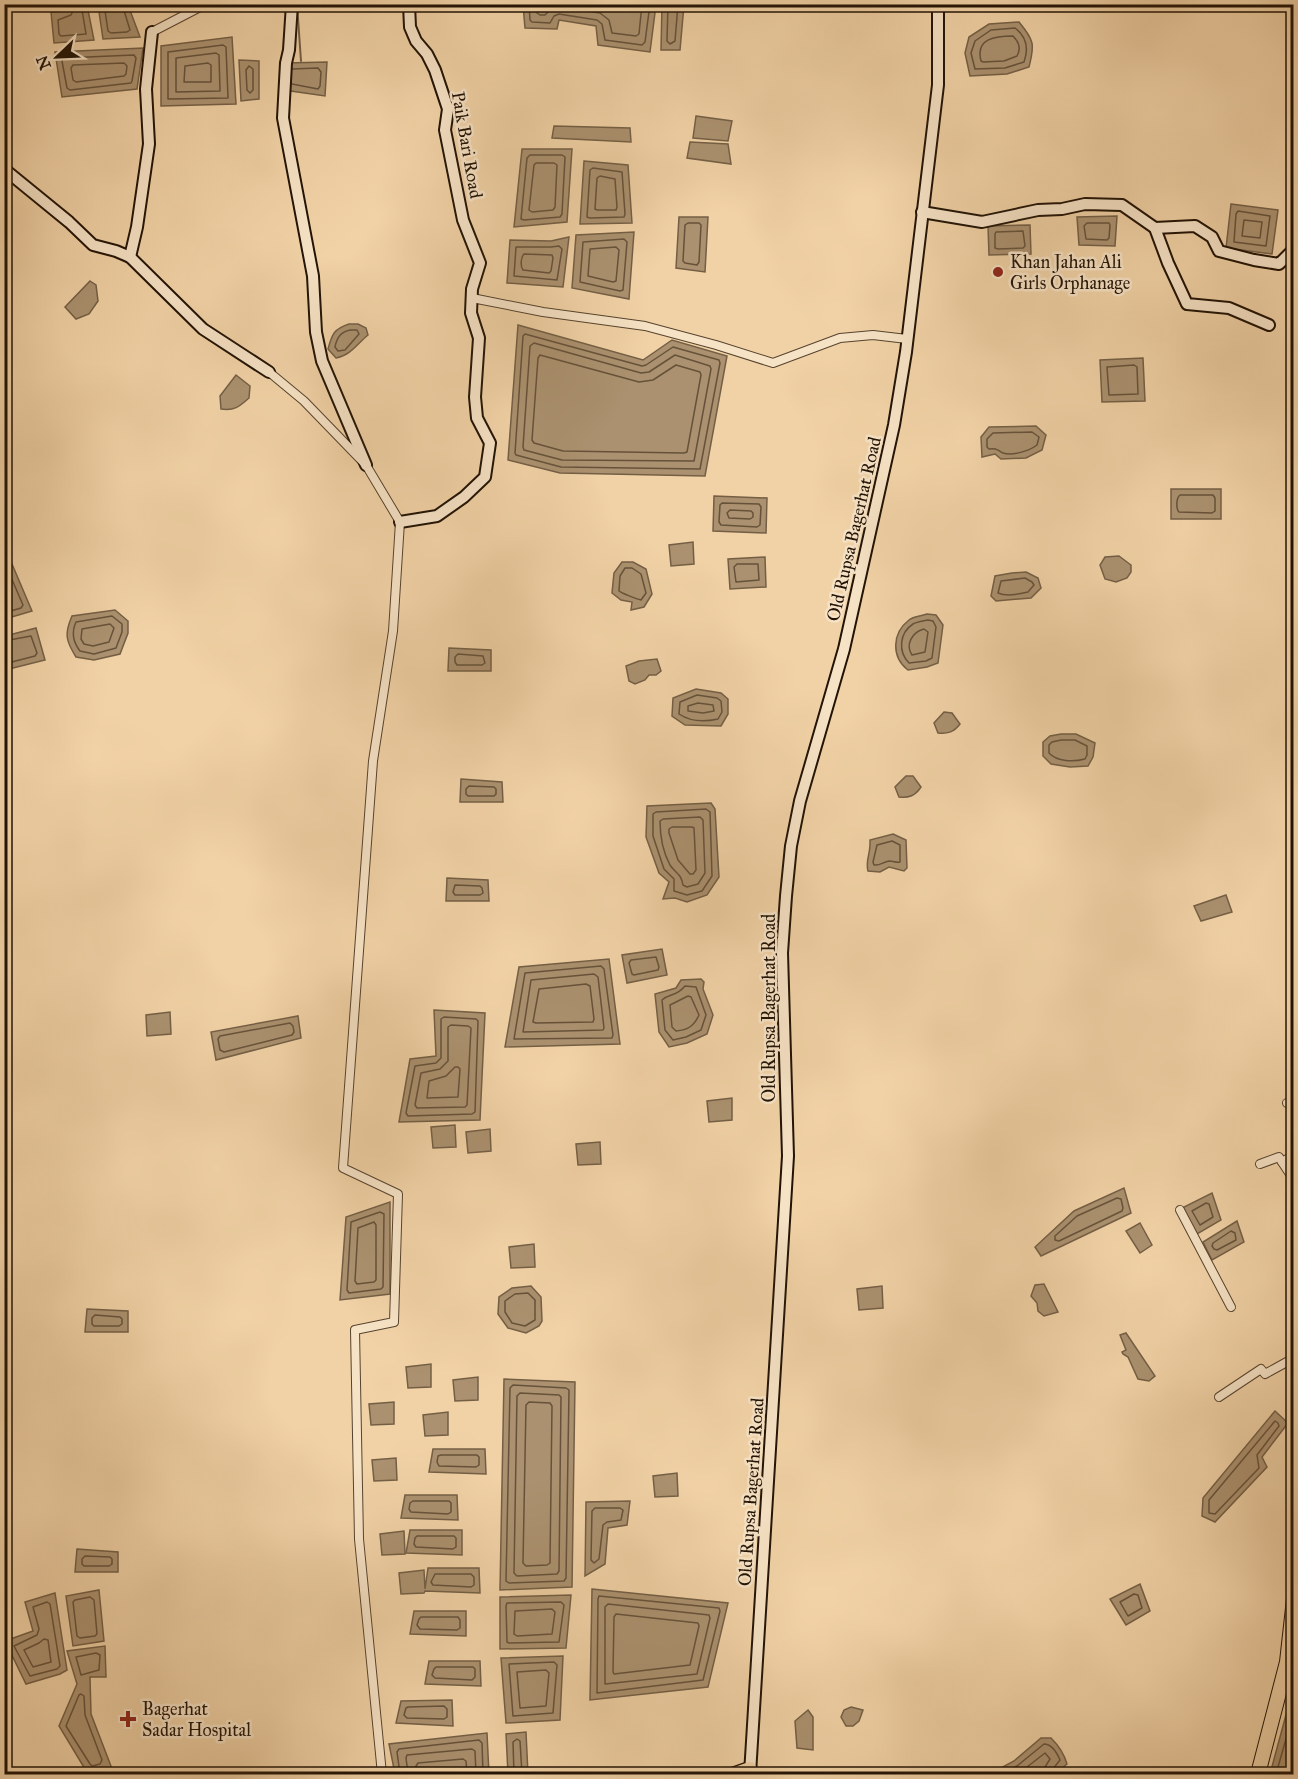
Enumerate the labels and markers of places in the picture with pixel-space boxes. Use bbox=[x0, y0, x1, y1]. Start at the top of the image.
place label: Khan Jahan Ali Girls Orphanage bbox=[1010, 251, 1130, 295]
marker: Khan Jahan Ali Girls Orphanage bbox=[991, 265, 1005, 279]
place label: Bagerhat Sadar Hospital bbox=[142, 1698, 251, 1741]
marker: Bagerhat Sadar Hospital bbox=[119, 1710, 137, 1728]

